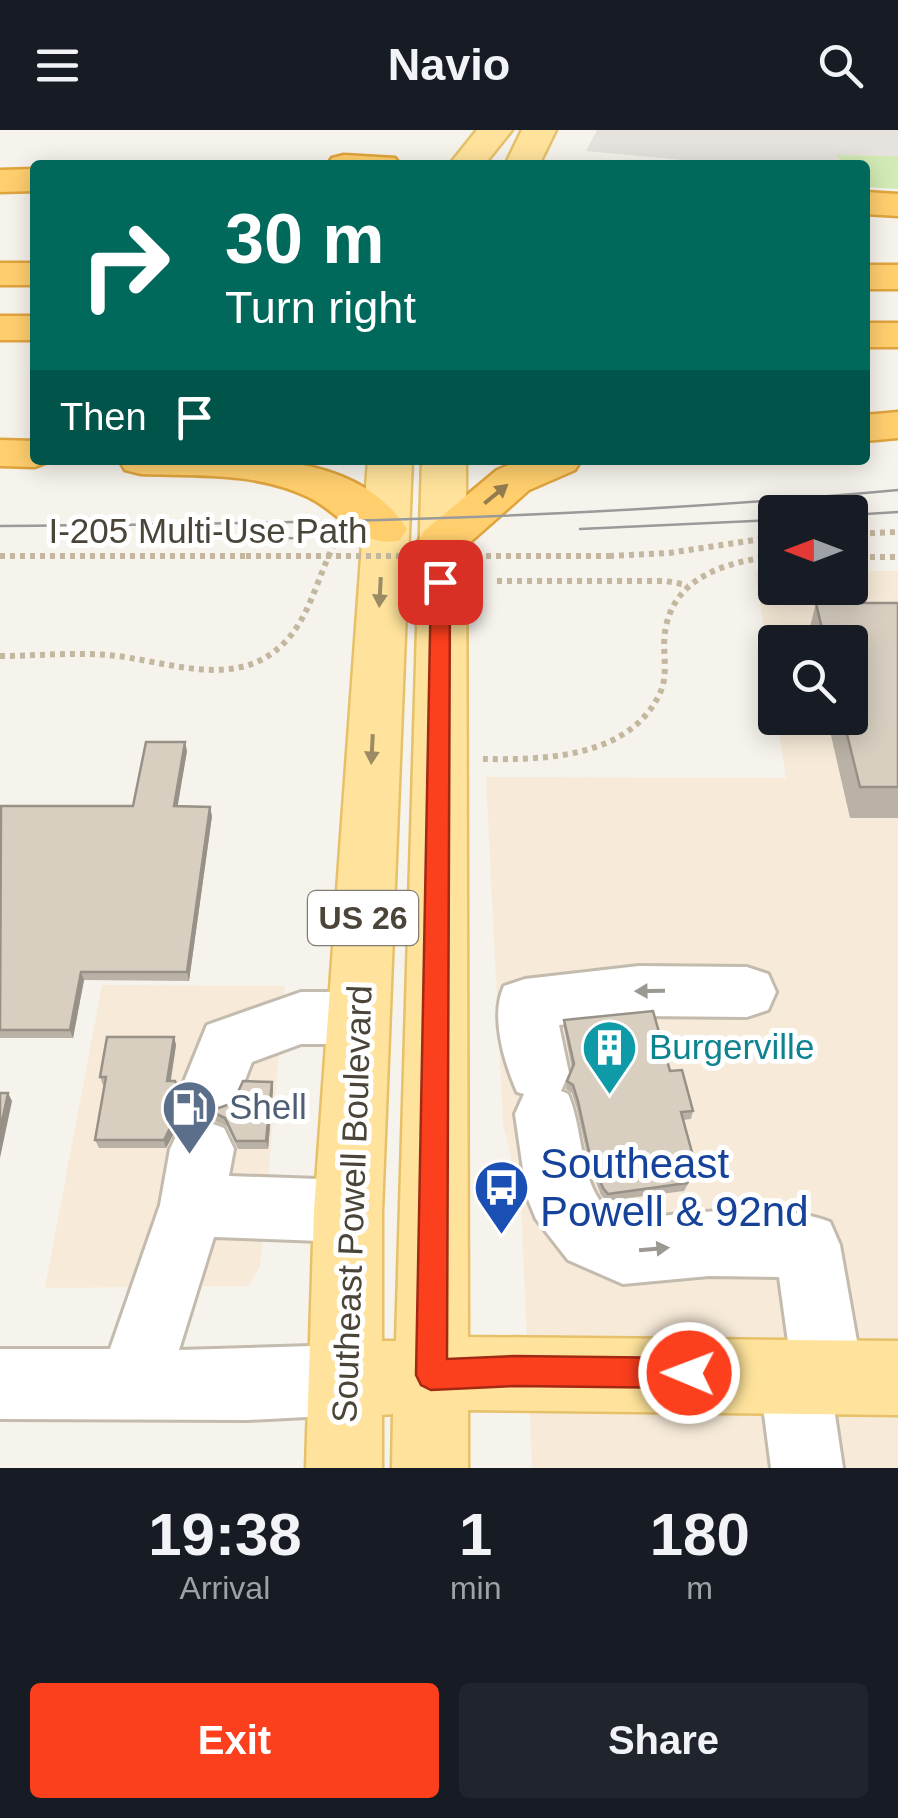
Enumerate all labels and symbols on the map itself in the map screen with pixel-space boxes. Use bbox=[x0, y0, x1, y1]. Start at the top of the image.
one-way arrow bbox=[483, 484, 509, 505]
north arrow bbox=[758, 495, 868, 605]
street label: I-205 Multi-Use Path bbox=[48, 511, 368, 550]
pin bbox=[398, 540, 483, 625]
one-way arrow bbox=[372, 577, 388, 609]
one-way arrow bbox=[364, 734, 380, 766]
road number: US 26 bbox=[308, 891, 418, 945]
one-way arrow bbox=[633, 983, 665, 999]
street label: Southeast Powell Boulevard bbox=[324, 985, 379, 1423]
building icon: Burgerville bbox=[580, 1017, 640, 1096]
place label: Burgerville bbox=[649, 1027, 814, 1066]
fuel station icon: Shell bbox=[160, 1077, 220, 1156]
place label: Shell bbox=[229, 1087, 307, 1126]
place label: Southeast Powell & 92nd bbox=[540, 1140, 809, 1235]
bus stop icon: Southeast Powell & 92nd bbox=[471, 1157, 531, 1236]
one-way arrow bbox=[639, 1241, 671, 1257]
position arrow bbox=[637, 1321, 741, 1425]

